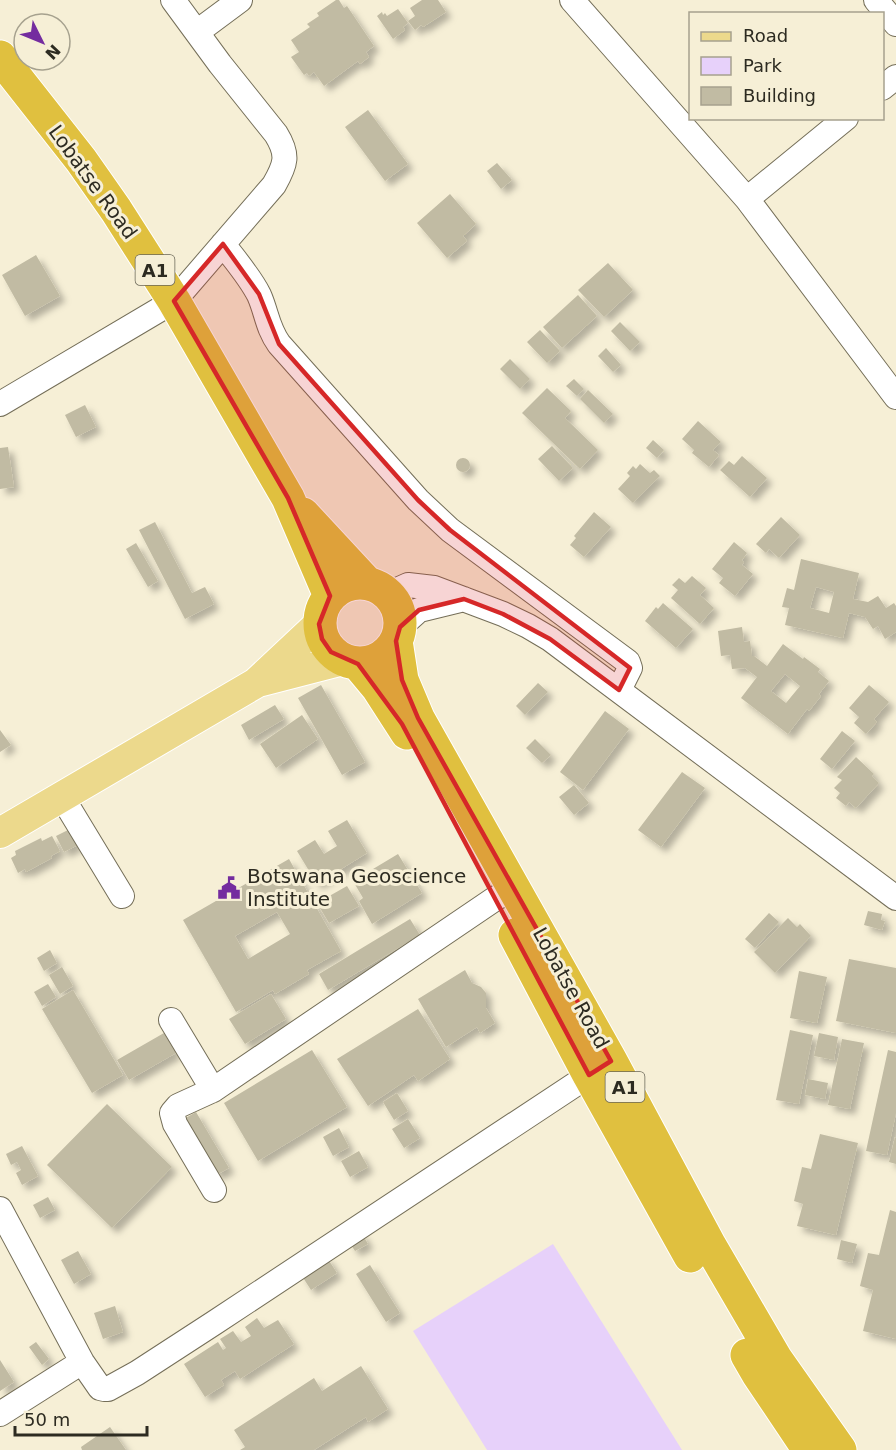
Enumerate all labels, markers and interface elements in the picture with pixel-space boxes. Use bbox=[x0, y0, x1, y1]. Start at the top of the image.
north arrow bbox=[12, 12, 72, 72]
legend bbox=[689, 12, 884, 120]
text: Road bbox=[743, 25, 788, 46]
text: N bbox=[41, 41, 64, 63]
text: Park bbox=[743, 55, 782, 76]
text: Building bbox=[743, 85, 816, 106]
street label: Lobatse Road bbox=[44, 120, 142, 244]
road number: A1 bbox=[136, 255, 174, 285]
place label: Botswana Geoscience Institute bbox=[247, 864, 466, 911]
public building icon: Botswana Geoscience Institute bbox=[216, 875, 242, 901]
street label: Lobatse Road bbox=[528, 923, 614, 1053]
road number: A1 bbox=[606, 1072, 644, 1102]
scale bar bbox=[15, 1399, 147, 1437]
text: 50 m bbox=[24, 1409, 70, 1430]

